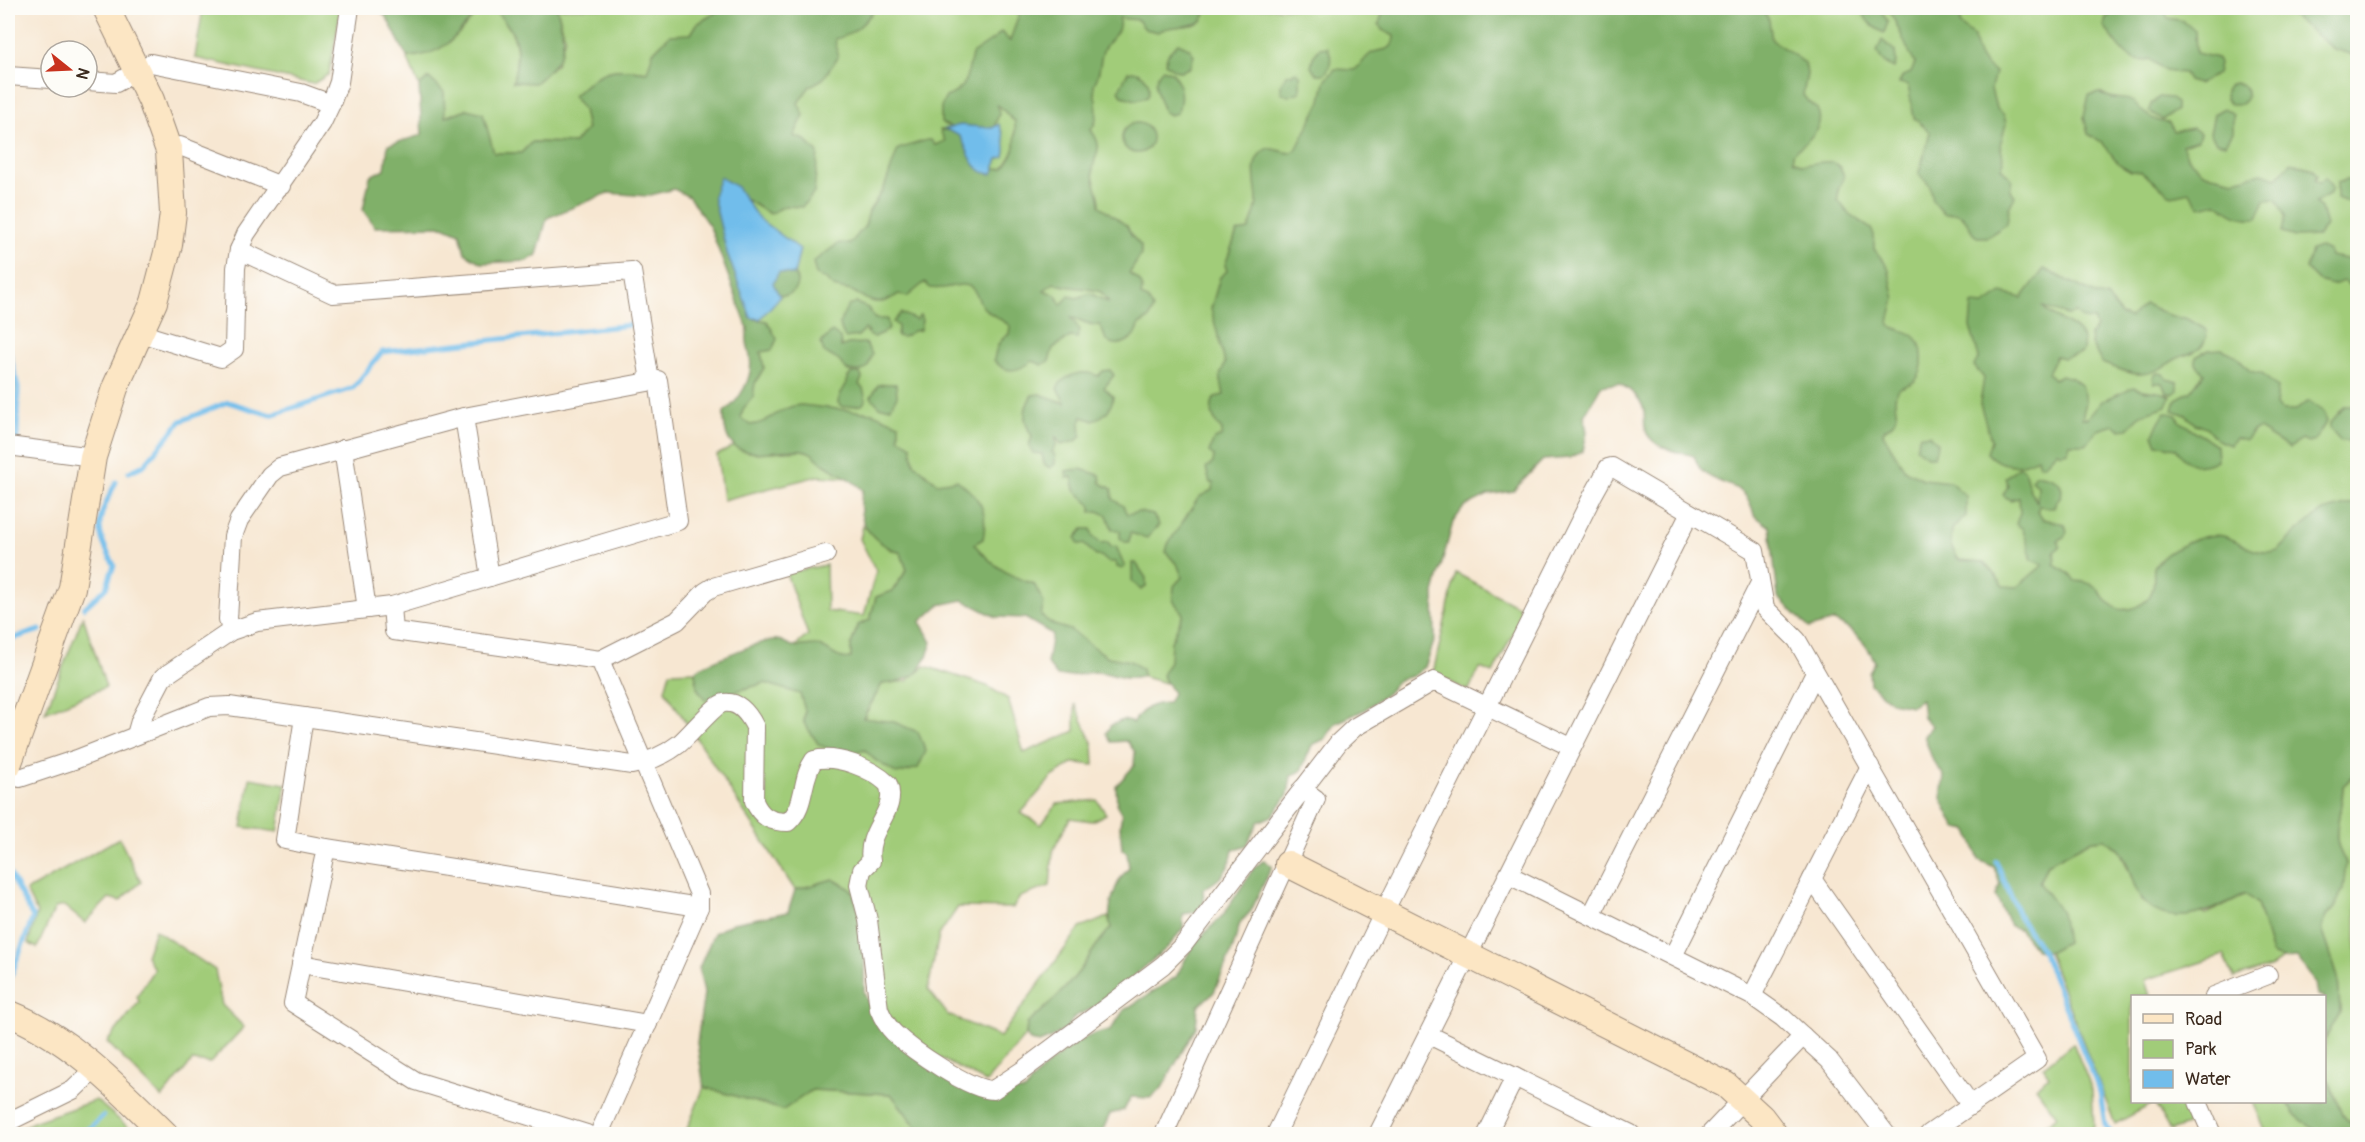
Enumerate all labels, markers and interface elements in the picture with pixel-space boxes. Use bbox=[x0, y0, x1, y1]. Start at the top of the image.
north arrow bbox=[39, 39, 99, 99]
text: N bbox=[71, 65, 93, 82]
legend bbox=[2131, 995, 2326, 1103]
text: Road bbox=[2185, 1008, 2222, 1031]
text: Park bbox=[2185, 1038, 2217, 1061]
text: Water bbox=[2185, 1068, 2231, 1091]

